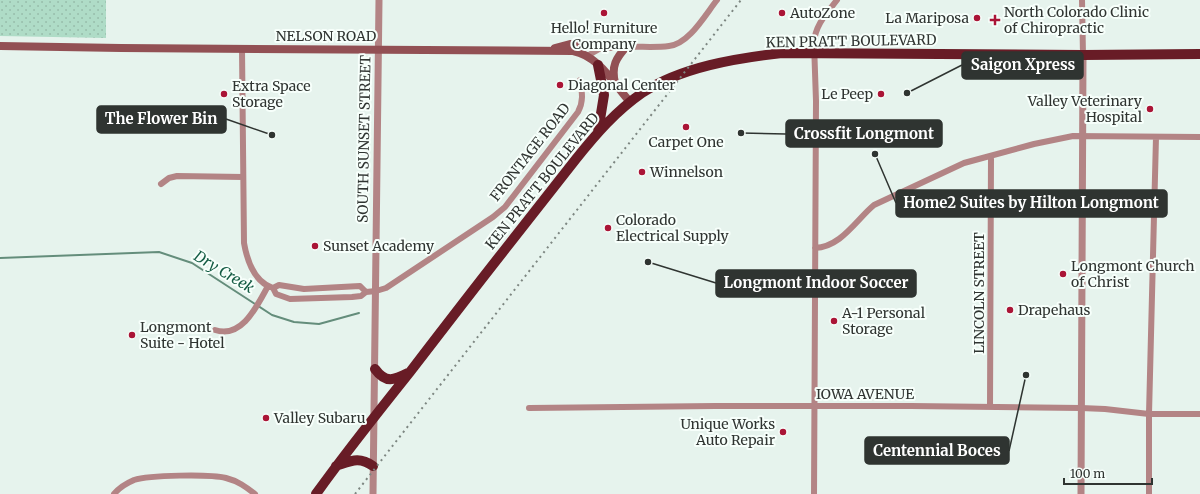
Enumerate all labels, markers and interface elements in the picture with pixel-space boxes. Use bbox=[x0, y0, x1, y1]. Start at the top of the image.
place label: North Colorado Clinic of Chiropractic bbox=[1004, 3, 1149, 37]
place label: AutoZone bbox=[789, 4, 855, 22]
marker: Hello! Furniture Company bbox=[599, 8, 609, 18]
marker: AutoZone bbox=[777, 8, 787, 18]
place label: La Mariposa bbox=[885, 9, 969, 27]
marker: La Mariposa bbox=[972, 13, 982, 23]
marker: North Colorado Clinic of Chiropractic bbox=[989, 14, 1001, 26]
place label: Hello! Furniture Company bbox=[551, 19, 657, 53]
street label: NELSON ROAD bbox=[276, 27, 377, 45]
street label: KEN PRATT BOULEVARD bbox=[766, 31, 937, 51]
callout: Saigon Xpress bbox=[962, 52, 1083, 79]
street label: SOUTH SUNSET STREET bbox=[354, 55, 374, 223]
text: Saigon Xpress bbox=[971, 55, 1076, 74]
place label: Diagonal Center bbox=[568, 76, 676, 94]
place label: Extra Space Storage bbox=[232, 77, 311, 111]
marker: Diagonal Center bbox=[555, 80, 565, 90]
place label: Le Peep bbox=[821, 85, 873, 103]
marker: Extra Space Storage bbox=[219, 89, 229, 99]
marker: Le Peep bbox=[876, 89, 886, 99]
place label: Valley Veterinary Hospital bbox=[1027, 92, 1143, 126]
street label: FRONTAGE ROAD bbox=[486, 99, 574, 205]
marker: Valley Veterinary Hospital bbox=[1145, 104, 1155, 114]
callout: The Flower Bin bbox=[97, 106, 226, 133]
text: The Flower Bin bbox=[105, 109, 217, 128]
street label: KEN PRATT BOULEVARD bbox=[481, 109, 603, 253]
callout: Crossfit Longmont bbox=[786, 120, 942, 147]
marker: Carpet One bbox=[681, 122, 691, 132]
text: Crossfit Longmont bbox=[794, 124, 934, 143]
place label: Carpet One bbox=[648, 133, 724, 151]
place label: Winnelson bbox=[649, 163, 723, 181]
marker: Winnelson bbox=[637, 167, 647, 177]
callout: Home2 Suites by Hilton Longmont bbox=[896, 190, 1167, 217]
text: Home2 Suites by Hilton Longmont bbox=[903, 193, 1159, 212]
place label: Colorado Electrical Supply bbox=[616, 211, 730, 245]
marker: Colorado Electrical Supply bbox=[603, 223, 613, 233]
street label: LINCOLN STREET bbox=[970, 232, 988, 354]
place label: Sunset Academy bbox=[323, 237, 435, 255]
marker: Sunset Academy bbox=[310, 241, 320, 251]
water label: Dry Creek bbox=[190, 246, 258, 297]
place label: Longmont Church of Christ bbox=[1071, 257, 1194, 291]
marker: Longmont Church of Christ bbox=[1058, 269, 1068, 279]
callout: Longmont Indoor Soccer bbox=[716, 270, 916, 297]
text: Longmont Indoor Soccer bbox=[724, 273, 908, 292]
place label: Drapehaus bbox=[1018, 301, 1091, 319]
place label: A-1 Personal Storage bbox=[841, 304, 926, 338]
marker: Drapehaus bbox=[1005, 305, 1015, 315]
marker: A-1 Personal Storage bbox=[829, 316, 839, 326]
place label: Longmont Suite - Hotel bbox=[140, 318, 225, 352]
marker: Longmont Suite - Hotel bbox=[127, 330, 137, 340]
street label: IOWA AVENUE bbox=[816, 385, 914, 403]
place label: Valley Subaru bbox=[273, 409, 366, 427]
marker: Valley Subaru bbox=[261, 413, 271, 423]
place label: Unique Works Auto Repair bbox=[680, 415, 775, 449]
marker: Unique Works Auto Repair bbox=[778, 427, 788, 437]
callout: Centennial Boces bbox=[865, 437, 1009, 464]
text: Centennial Boces bbox=[873, 441, 1001, 460]
scale bar bbox=[1064, 460, 1152, 486]
text: 100 m bbox=[1070, 466, 1105, 481]

